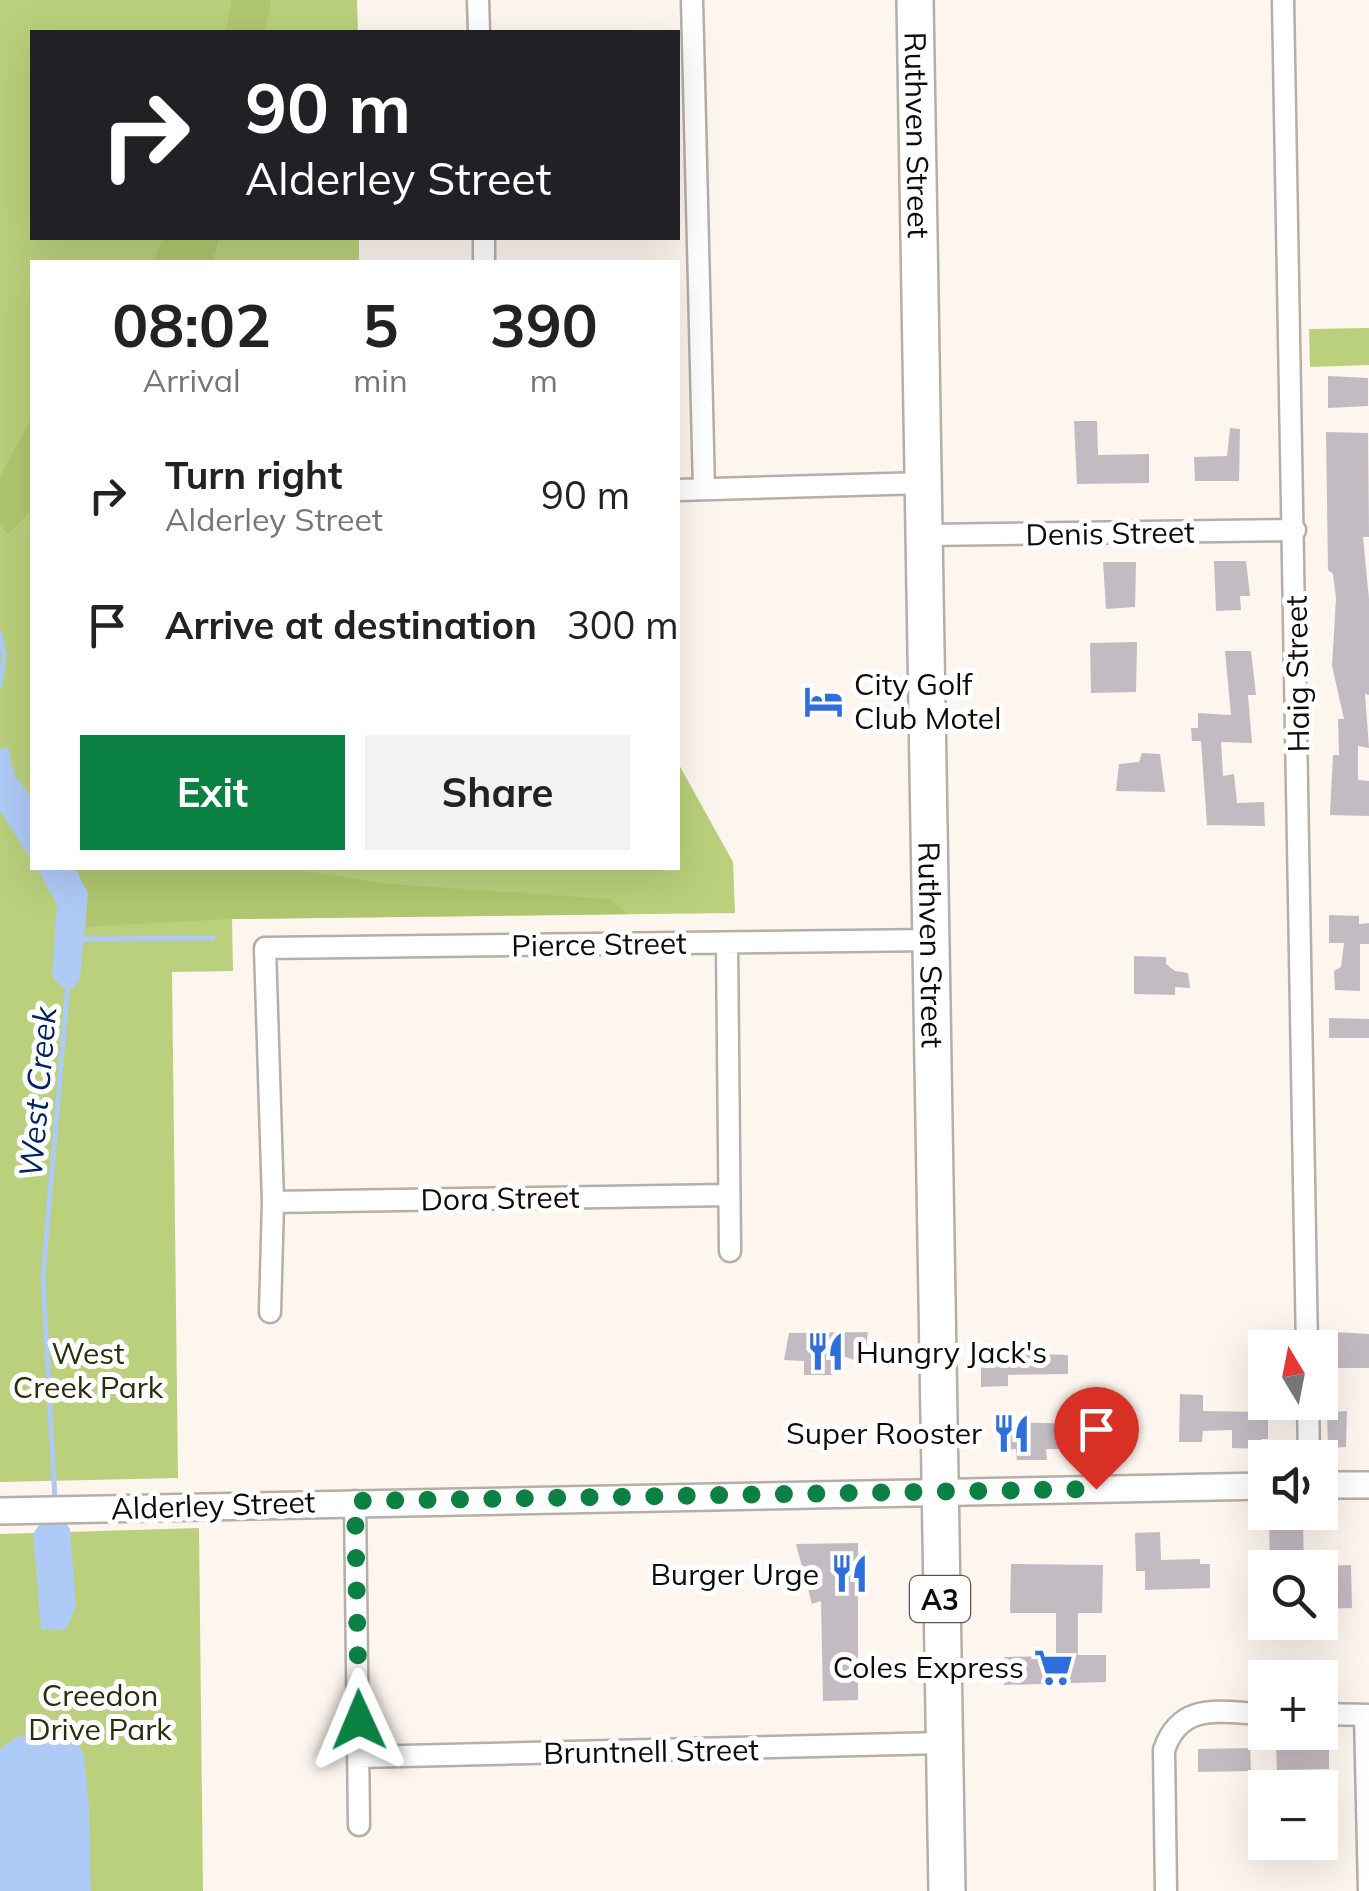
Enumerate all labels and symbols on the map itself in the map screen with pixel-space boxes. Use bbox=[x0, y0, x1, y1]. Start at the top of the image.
street label: Ruthven Street bbox=[897, 31, 938, 239]
street label: Denis Street bbox=[1025, 513, 1195, 553]
street label: Haig Street bbox=[1277, 595, 1317, 753]
place label: City Golf Club Motel bbox=[854, 665, 1001, 737]
hotel icon: City Golf Club Motel bbox=[803, 680, 845, 722]
street label: Ruthven Street bbox=[910, 841, 952, 1048]
street label: Pierce Street bbox=[511, 923, 687, 965]
water label: West Creek bbox=[10, 1004, 65, 1179]
street label: Dora Street bbox=[420, 1178, 580, 1218]
north arrow bbox=[1248, 1330, 1338, 1420]
restaurant icon: Hungry Jack's bbox=[805, 1331, 847, 1373]
place label: Hungry Jack's bbox=[856, 1333, 1047, 1371]
park label: West Creek Park bbox=[13, 1334, 164, 1406]
pin bbox=[1054, 1387, 1139, 1490]
restaurant icon: Super Rooster bbox=[991, 1412, 1033, 1454]
place label: Super Rooster bbox=[786, 1414, 982, 1452]
street label: Alderley Street bbox=[110, 1482, 316, 1528]
restaurant icon: Burger Urge bbox=[828, 1553, 870, 1595]
place label: Burger Urge bbox=[650, 1555, 819, 1593]
road number: A3 bbox=[910, 1576, 970, 1622]
supermarket icon: Coles Express bbox=[1033, 1646, 1075, 1688]
place label: Coles Express bbox=[833, 1648, 1024, 1686]
position arrow bbox=[307, 1668, 411, 1772]
park label: Creedon Drive Park bbox=[28, 1676, 172, 1748]
street label: Bruntnell Street bbox=[543, 1730, 759, 1772]

